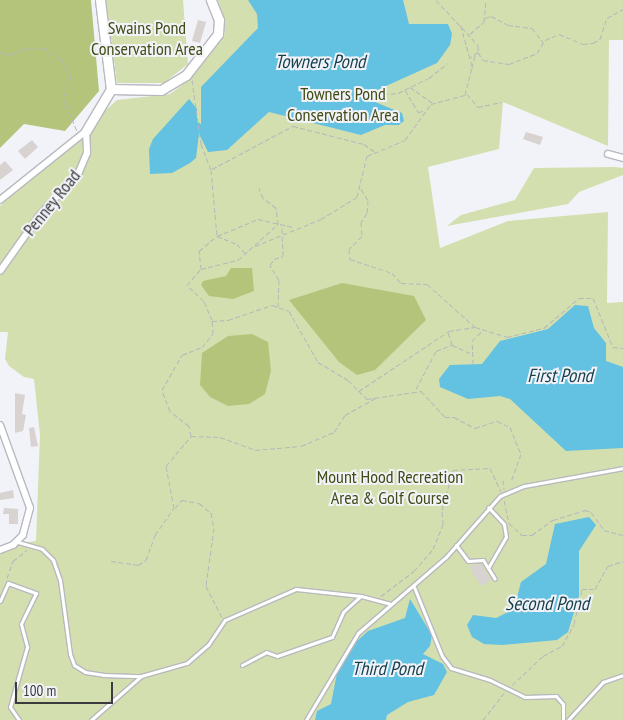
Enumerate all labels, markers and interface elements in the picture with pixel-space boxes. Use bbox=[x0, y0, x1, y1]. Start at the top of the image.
park label: Swains Pond Conservation Area bbox=[91, 18, 203, 60]
water label: Towners Pond bbox=[275, 51, 365, 73]
park label: Towners Pond Conservation Area bbox=[287, 84, 399, 126]
street label: Penney Road bbox=[19, 165, 85, 241]
water label: First Pond bbox=[527, 365, 593, 387]
park label: Mount Hood Recreation Area & Golf Course bbox=[317, 467, 463, 509]
water label: Second Pond bbox=[505, 593, 589, 615]
water label: Third Pond bbox=[351, 658, 423, 680]
scale bar bbox=[18, 672, 115, 704]
text: 100 m bbox=[23, 681, 56, 700]

